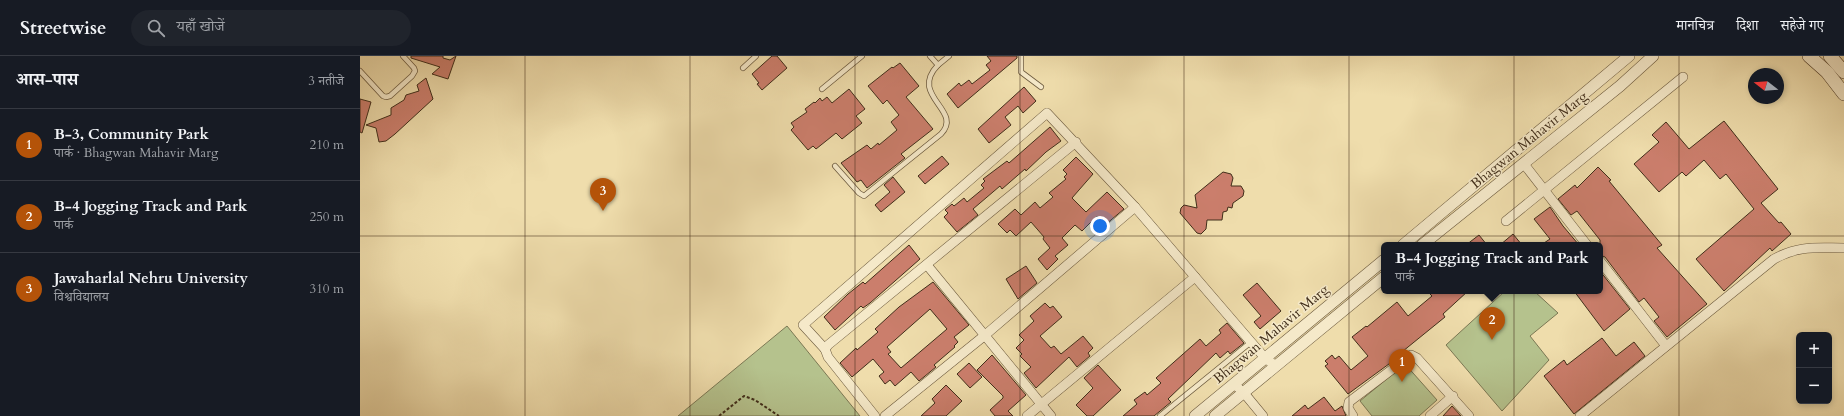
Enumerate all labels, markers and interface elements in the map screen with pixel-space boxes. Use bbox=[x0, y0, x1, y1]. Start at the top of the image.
search box bbox=[131, 10, 411, 46]
text: Streetwise bbox=[20, 15, 107, 41]
text: यहाँ खोजें bbox=[177, 16, 224, 36]
text: मानचित्र bbox=[1676, 16, 1714, 35]
text: दिशा bbox=[1736, 16, 1758, 35]
text: सहेजे गए bbox=[1780, 16, 1824, 35]
icon: search bbox=[145, 17, 167, 39]
text: आस-पास bbox=[16, 68, 78, 91]
north arrow bbox=[1748, 68, 1784, 104]
text: 3 नतीजे bbox=[308, 72, 344, 90]
street label: Bhagwan Mahavir Marg bbox=[1467, 87, 1591, 193]
text: B-3, Community Park bbox=[54, 124, 209, 144]
text: 1 bbox=[26, 136, 32, 154]
text: 210 m bbox=[310, 136, 344, 154]
text: पार्क · Bhagwan Mahavir Marg bbox=[54, 144, 218, 162]
pin: 3 bbox=[590, 178, 616, 211]
text: B-4 Jogging Track and Park bbox=[54, 196, 247, 216]
text: 2 bbox=[26, 208, 32, 226]
text: 250 m bbox=[310, 208, 344, 226]
text: पार्क bbox=[54, 216, 73, 234]
your location bbox=[1090, 216, 1110, 236]
popup bbox=[1381, 242, 1603, 294]
text: B-4 Jogging Track and Park bbox=[1395, 248, 1589, 268]
text: Jawaharlal Nehru University bbox=[54, 268, 248, 288]
text: पार्क bbox=[1395, 268, 1414, 286]
text: 3 bbox=[26, 280, 32, 298]
text: 310 m bbox=[310, 280, 344, 298]
street label: Bhagwan Mahavir Marg bbox=[1209, 280, 1333, 388]
text: विश्वविद्यालय bbox=[54, 288, 109, 306]
pin: 2 bbox=[1479, 307, 1505, 340]
map controls bbox=[1796, 332, 1832, 404]
button: + bbox=[1796, 332, 1832, 368]
pin: 1 bbox=[1389, 349, 1415, 382]
button: − bbox=[1796, 368, 1832, 404]

